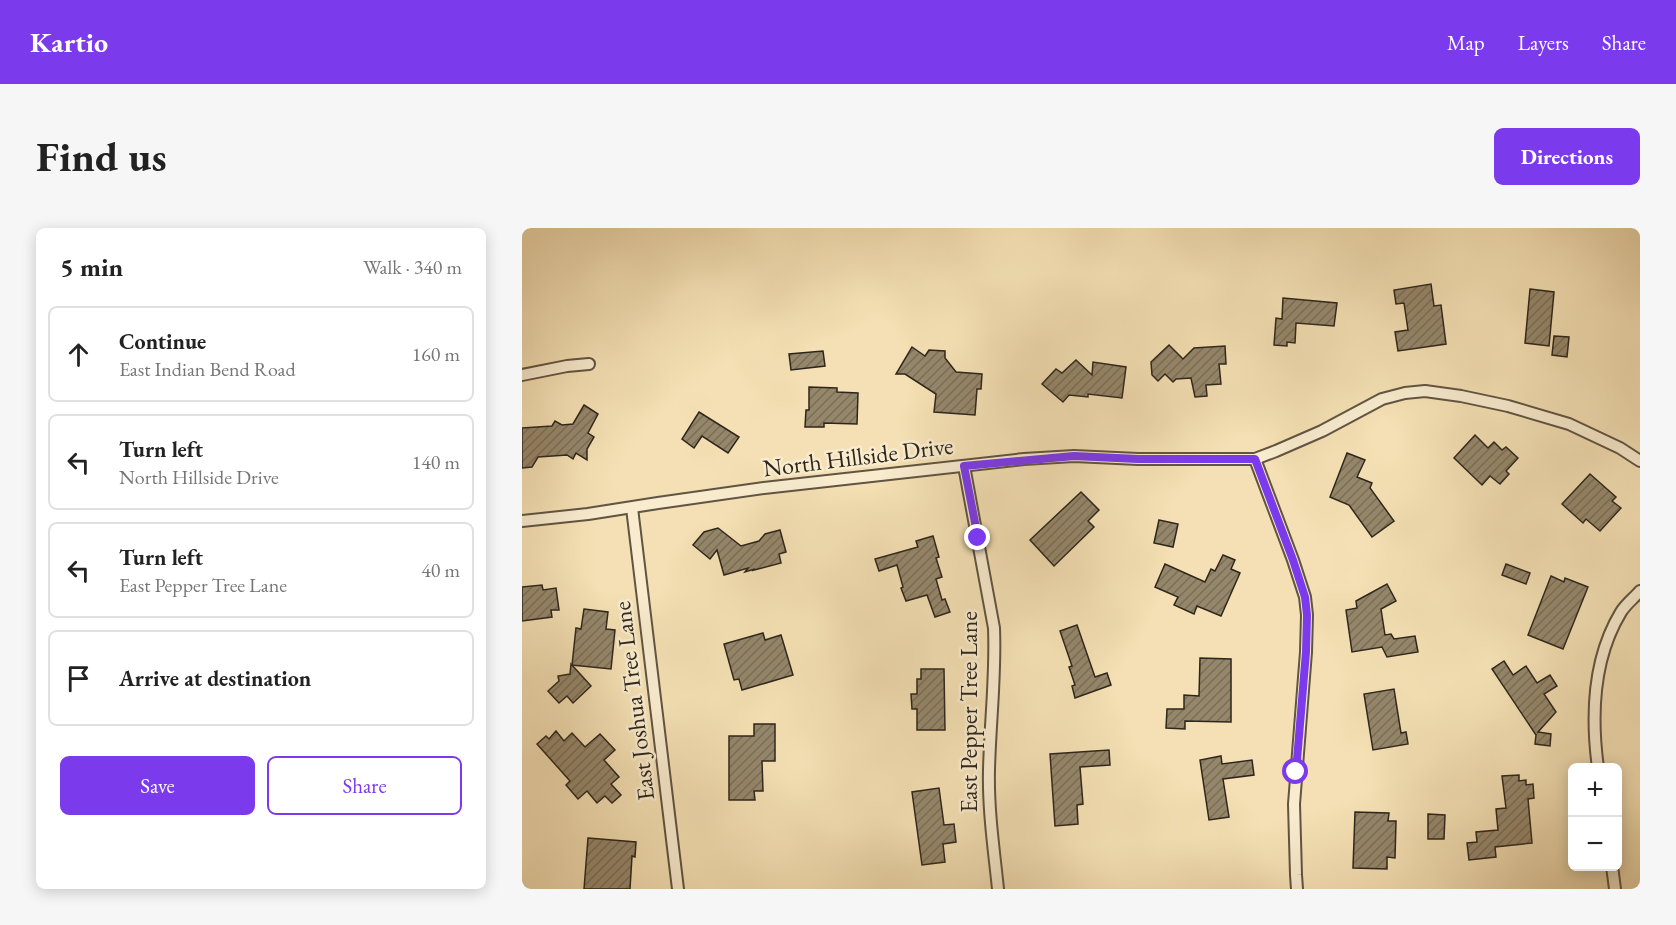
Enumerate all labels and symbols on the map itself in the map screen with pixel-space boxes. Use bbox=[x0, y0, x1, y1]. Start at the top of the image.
street label: North Hillside Drive bbox=[761, 429, 955, 484]
route end bbox=[964, 524, 990, 550]
street label: East Joshua Tree Lane bbox=[606, 600, 661, 802]
street label: East Pepper Tree Lane bbox=[953, 611, 984, 813]
route start bbox=[1282, 758, 1308, 784]

